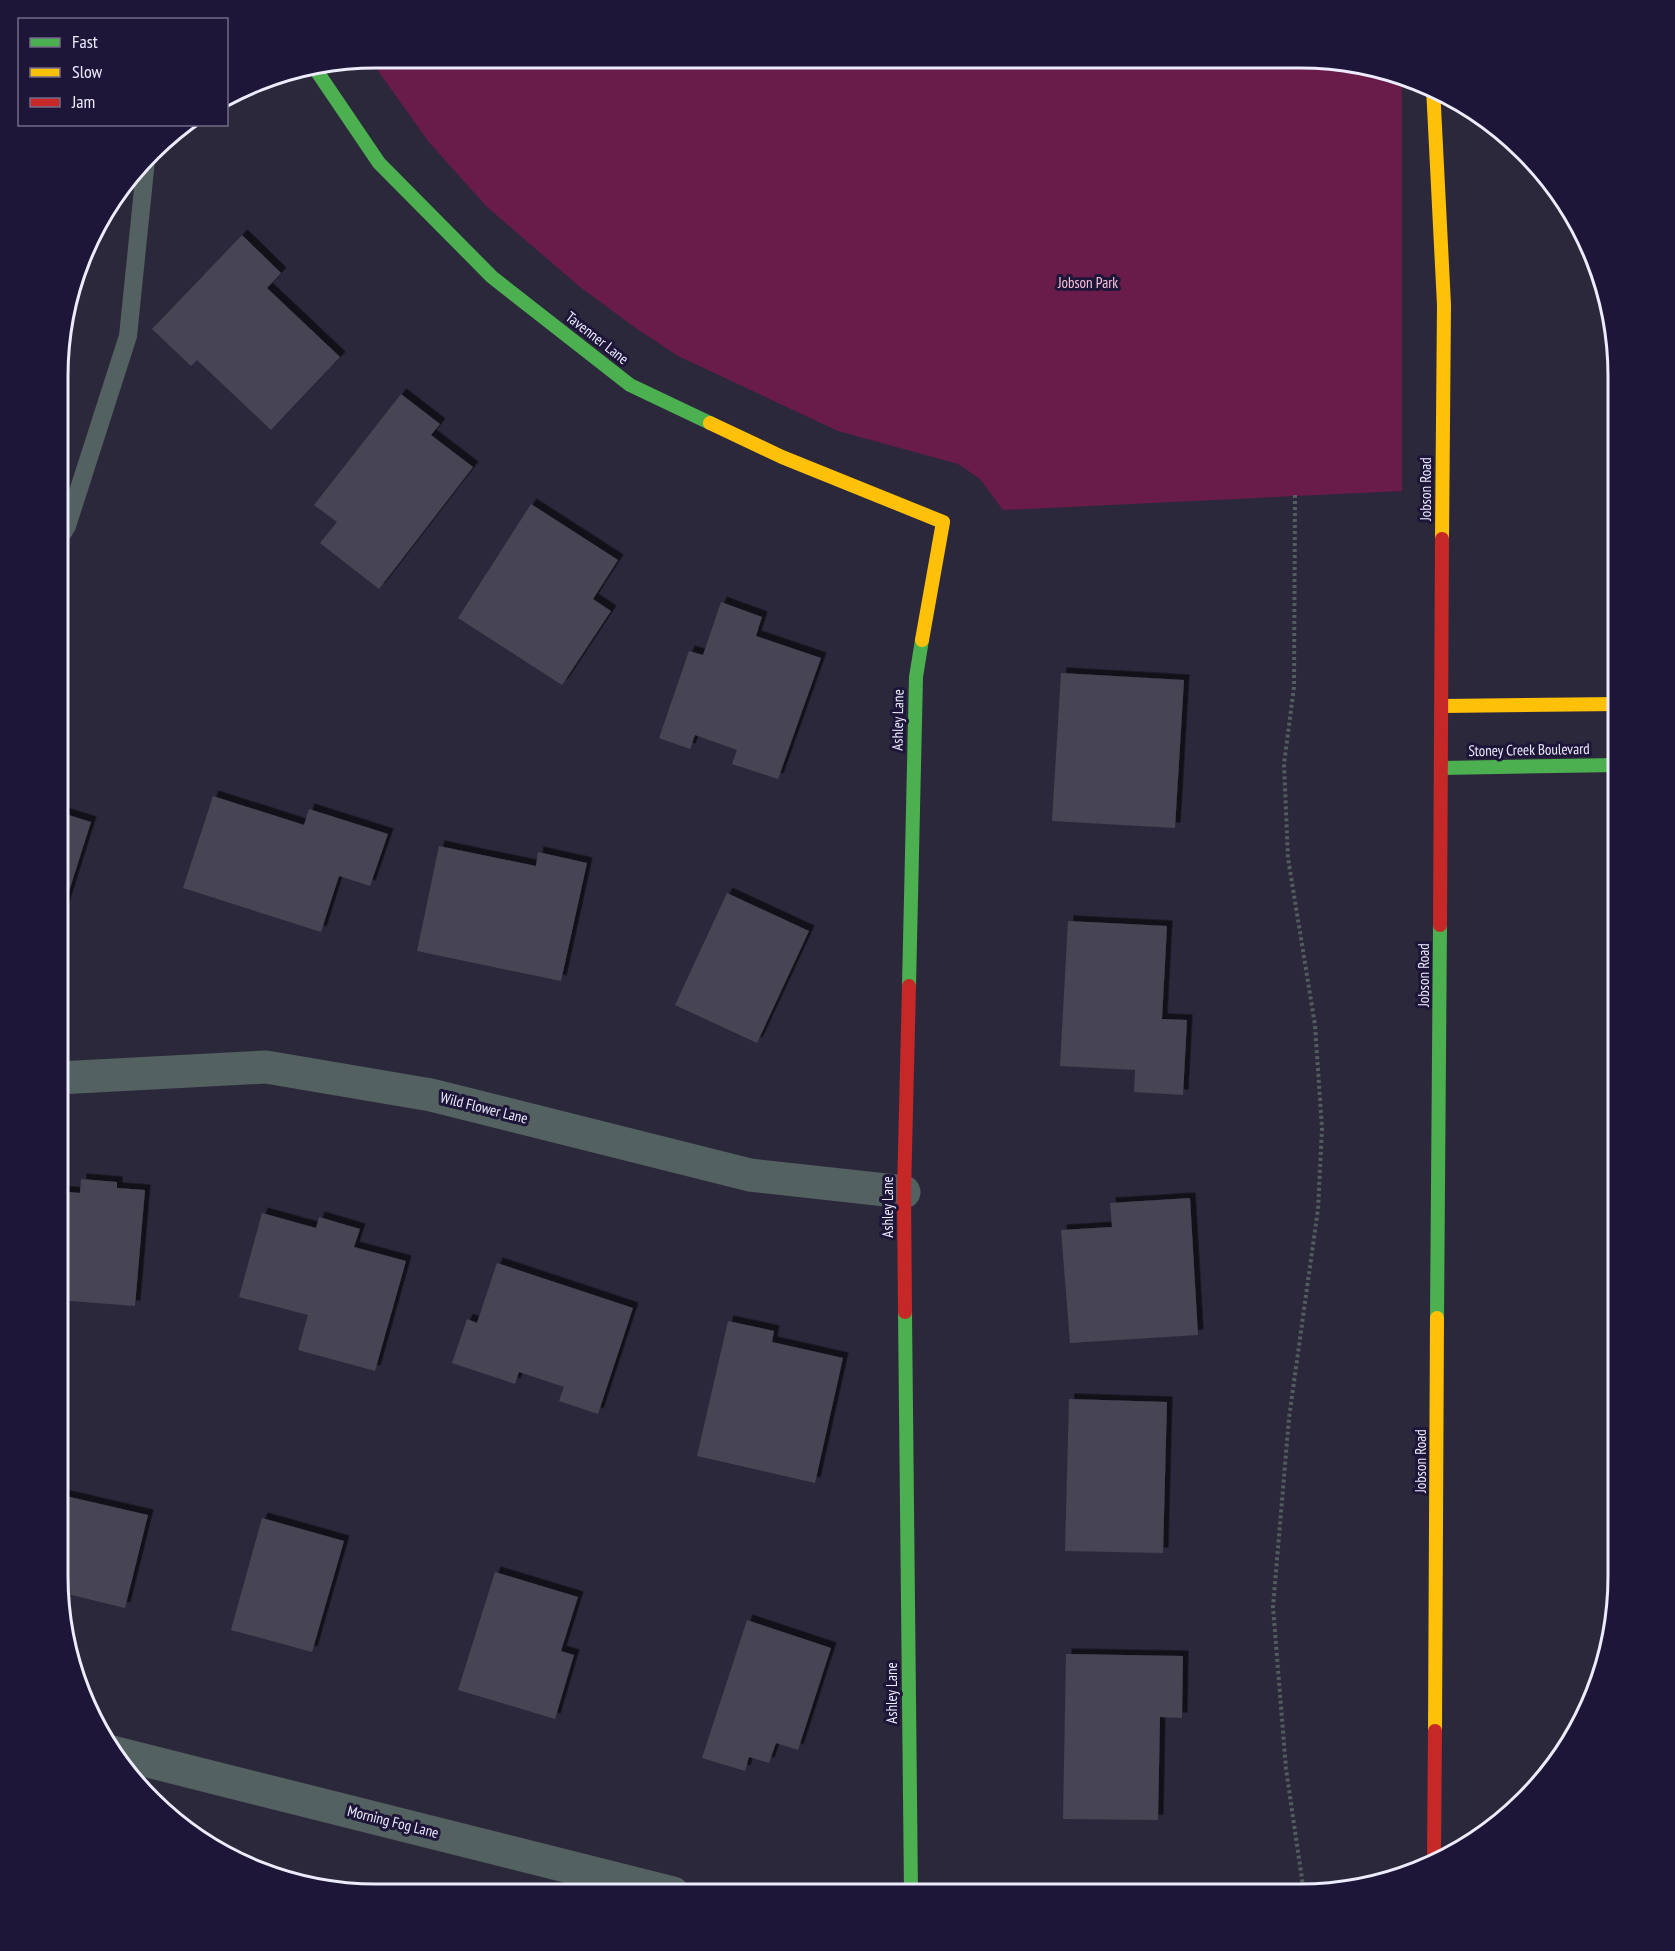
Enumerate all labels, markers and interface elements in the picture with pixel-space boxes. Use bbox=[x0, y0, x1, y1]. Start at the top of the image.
legend bbox=[18, 18, 228, 126]
text: Fast bbox=[72, 30, 98, 53]
text: Slow bbox=[72, 60, 103, 83]
text: Jam bbox=[71, 90, 95, 113]
park label: Jobson Park bbox=[1057, 273, 1118, 292]
street label: Tavenner Lane bbox=[562, 307, 633, 368]
street label: Jobson Road bbox=[1416, 457, 1435, 522]
street label: Ashley Lane bbox=[887, 689, 908, 751]
street label: Stoney Creek Boulevard bbox=[1468, 739, 1590, 760]
street label: Jobson Road bbox=[1414, 943, 1433, 1008]
street label: Wild Flower Lane bbox=[438, 1087, 530, 1128]
street label: Ashley Lane bbox=[878, 1176, 897, 1238]
street label: Jobson Road bbox=[1411, 1429, 1430, 1494]
street label: Ashley Lane bbox=[882, 1662, 901, 1724]
street label: Morning Fog Lane bbox=[346, 1801, 441, 1842]

